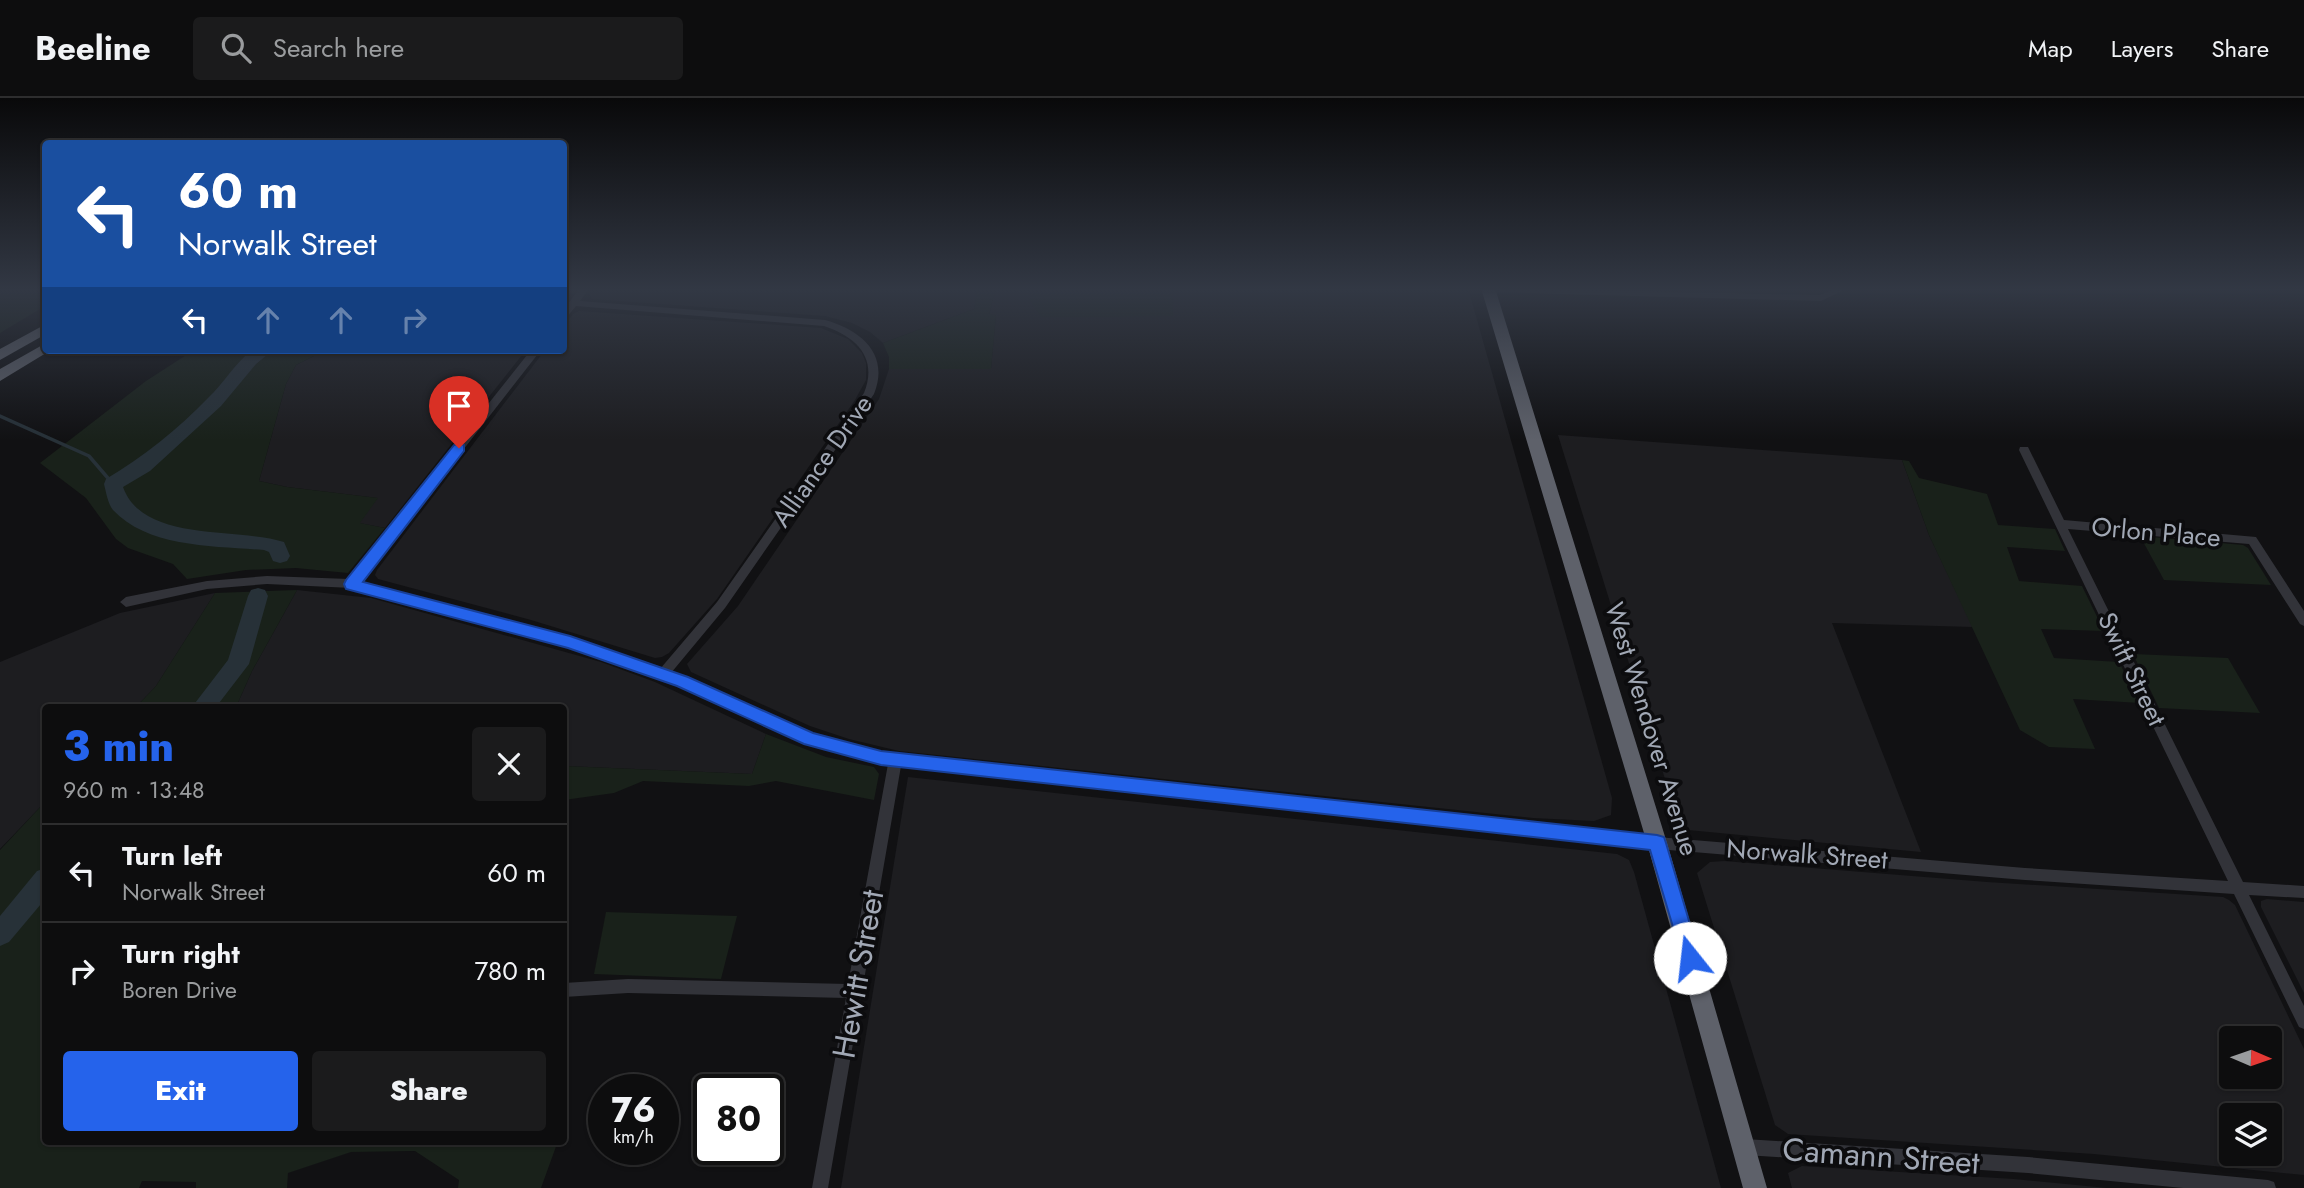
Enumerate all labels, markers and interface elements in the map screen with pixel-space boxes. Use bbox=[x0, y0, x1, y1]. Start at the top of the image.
search box bbox=[193, 17, 683, 80]
text: Beeline bbox=[35, 25, 151, 72]
icon: search bbox=[217, 29, 255, 67]
text: Search here bbox=[273, 29, 404, 67]
text: Map bbox=[2028, 31, 2073, 66]
text: Layers bbox=[2111, 31, 2173, 66]
text: Share bbox=[2211, 31, 2269, 66]
text: 60 m bbox=[178, 156, 298, 226]
icon: left bbox=[63, 168, 154, 259]
text: Norwalk Street bbox=[178, 221, 377, 267]
icon: left bbox=[176, 301, 214, 339]
icon: ahead bbox=[249, 301, 287, 339]
icon: ahead bbox=[322, 301, 360, 339]
icon: right bbox=[395, 301, 433, 339]
pin bbox=[429, 376, 489, 448]
icon: arrive bbox=[440, 387, 478, 425]
street label: Alliance Drive bbox=[762, 387, 882, 535]
street label: Orlon Place bbox=[2090, 507, 2222, 557]
street label: West Wendover Avenue bbox=[1595, 598, 1709, 860]
street label: Swift Street bbox=[2088, 606, 2176, 733]
text: 3 min bbox=[63, 716, 174, 777]
button: close bbox=[472, 727, 546, 801]
text: 960 m · 13:48 bbox=[63, 773, 205, 807]
street label: Norwalk Street bbox=[1725, 829, 1890, 879]
text: Turn left bbox=[122, 837, 222, 875]
icon: left bbox=[63, 854, 101, 892]
text: 60 m bbox=[487, 854, 546, 892]
text: Norwalk Street bbox=[122, 875, 265, 909]
street label: Hewitt Street bbox=[821, 886, 895, 1062]
position arrow bbox=[1653, 921, 1727, 995]
text: Turn right bbox=[122, 935, 240, 973]
icon: right bbox=[63, 952, 101, 990]
text: 780 m bbox=[474, 952, 546, 990]
text: Boren Drive bbox=[122, 973, 237, 1007]
north arrow bbox=[2219, 1026, 2282, 1088]
map controls bbox=[2219, 1026, 2282, 1166]
button: Exit bbox=[63, 1051, 298, 1131]
button: Share bbox=[312, 1051, 546, 1131]
speed limit sign: 80 bbox=[693, 1074, 784, 1165]
text: 76 bbox=[611, 1085, 656, 1135]
button: layers bbox=[2219, 1103, 2282, 1166]
text: km/h bbox=[613, 1124, 654, 1150]
street label: Camann Street bbox=[1781, 1126, 1981, 1186]

